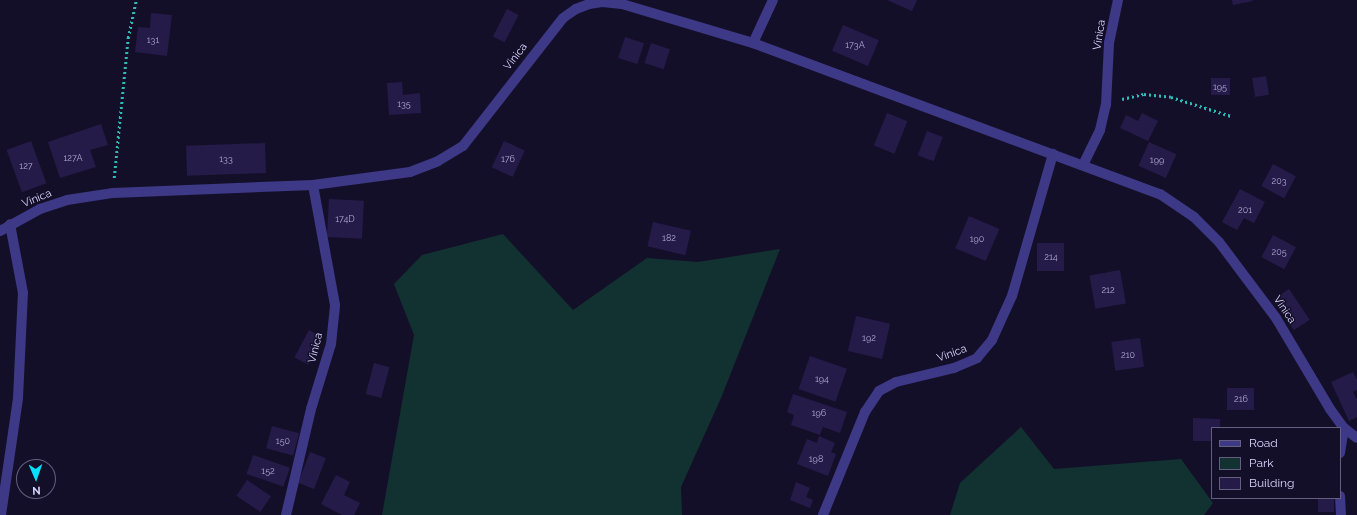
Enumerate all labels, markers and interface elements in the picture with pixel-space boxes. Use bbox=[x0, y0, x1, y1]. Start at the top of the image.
street label: Vinica bbox=[1091, 19, 1109, 51]
house number: 131 bbox=[147, 35, 159, 45]
house number: 173A bbox=[845, 40, 865, 50]
street label: Vinica bbox=[501, 41, 531, 73]
house number: 195 bbox=[1213, 82, 1227, 92]
house number: 135 bbox=[397, 99, 411, 109]
house number: 127A bbox=[63, 153, 83, 163]
house number: 133 bbox=[219, 154, 233, 164]
house number: 176 bbox=[501, 154, 515, 164]
house number: 199 bbox=[1150, 155, 1164, 165]
house number: 127 bbox=[19, 161, 33, 171]
house number: 203 bbox=[1271, 176, 1287, 186]
street label: Vinica bbox=[20, 187, 54, 211]
house number: 201 bbox=[1238, 205, 1252, 215]
house number: 174D bbox=[335, 214, 355, 224]
house number: 182 bbox=[662, 233, 676, 243]
house number: 190 bbox=[970, 234, 984, 244]
house number: 205 bbox=[1271, 247, 1287, 257]
house number: 214 bbox=[1044, 252, 1058, 262]
house number: 212 bbox=[1101, 285, 1115, 295]
street label: Vinica bbox=[1270, 294, 1298, 326]
street label: Vinica bbox=[306, 332, 326, 364]
house number: 192 bbox=[862, 333, 876, 343]
street label: Vinica bbox=[935, 343, 969, 365]
house number: 210 bbox=[1121, 350, 1135, 360]
house number: 194 bbox=[815, 374, 829, 384]
house number: 216 bbox=[1234, 394, 1248, 404]
house number: 196 bbox=[812, 408, 826, 418]
legend bbox=[1211, 427, 1341, 499]
house number: 150 bbox=[276, 436, 290, 446]
text: Road bbox=[1249, 436, 1278, 450]
house number: 198 bbox=[809, 454, 823, 464]
text: Park bbox=[1249, 456, 1274, 470]
north arrow bbox=[16, 459, 56, 499]
house number: 152 bbox=[261, 466, 275, 476]
text: Building bbox=[1249, 476, 1295, 490]
text: N bbox=[32, 484, 41, 497]

